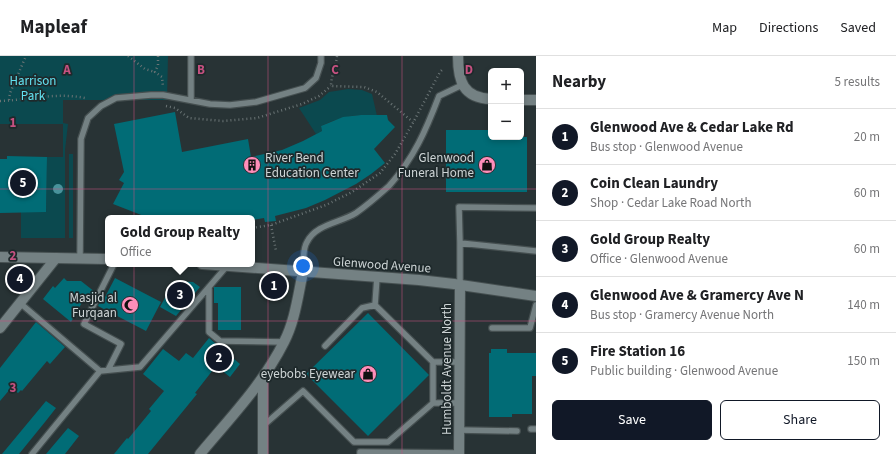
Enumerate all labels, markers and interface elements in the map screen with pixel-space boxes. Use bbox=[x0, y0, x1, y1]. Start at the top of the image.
text: Mapleaf bbox=[20, 14, 87, 41]
text: Map bbox=[712, 18, 737, 38]
text: Directions bbox=[759, 18, 818, 38]
text: Saved bbox=[840, 18, 876, 38]
text: A bbox=[62, 61, 71, 79]
text: B bbox=[197, 61, 205, 79]
text: C bbox=[331, 61, 339, 79]
text: D bbox=[465, 61, 473, 79]
map controls bbox=[488, 68, 524, 140]
button: + bbox=[488, 68, 524, 104]
text: Nearby bbox=[552, 70, 606, 94]
park label: Harrison Park bbox=[10, 72, 56, 105]
text: 5 results bbox=[835, 73, 880, 91]
button: − bbox=[488, 104, 524, 140]
text: 1 bbox=[10, 114, 17, 132]
text: Glenwood Ave & Cedar Lake Rd bbox=[590, 117, 794, 138]
text: 1 bbox=[562, 128, 568, 146]
text: 20 m bbox=[854, 128, 880, 146]
text: Bus stop · Glenwood Avenue bbox=[590, 138, 743, 156]
place label: River Bend Education Center bbox=[265, 149, 359, 182]
place label: Glenwood Funeral Home bbox=[398, 149, 474, 182]
building icon: River Bend Education Center bbox=[242, 155, 262, 175]
shop icon: Glenwood Funeral Home bbox=[477, 155, 497, 175]
pin: 5 bbox=[10, 168, 36, 198]
text: Coin Clean Laundry bbox=[590, 173, 718, 194]
text: 2 bbox=[562, 184, 568, 202]
text: 60 m bbox=[854, 184, 880, 202]
text: Shop · Cedar Lake Road North bbox=[590, 194, 752, 212]
popup bbox=[105, 215, 255, 267]
text: Gold Group Realty bbox=[120, 222, 240, 243]
text: Gold Group Realty bbox=[590, 229, 710, 250]
text: 3 bbox=[562, 240, 568, 258]
text: 60 m bbox=[854, 240, 880, 258]
text: Office bbox=[120, 243, 151, 261]
text: 2 bbox=[10, 247, 17, 265]
text: Office · Glenwood Avenue bbox=[590, 250, 728, 268]
street label: Glenwood Avenue bbox=[332, 253, 432, 277]
your location bbox=[293, 256, 313, 276]
pin: 4 bbox=[7, 264, 33, 294]
pin: 1 bbox=[261, 271, 287, 301]
pin: 3 bbox=[167, 280, 193, 310]
text: Glenwood Ave & Gramercy Ave N bbox=[590, 285, 804, 306]
place label: Masjid al Furqaan bbox=[69, 289, 117, 322]
mosque icon: Masjid al Furqaan bbox=[120, 295, 140, 315]
text: 4 bbox=[562, 296, 568, 314]
text: 140 m bbox=[847, 296, 880, 314]
street label: Humboldt Avenue North bbox=[438, 303, 456, 435]
text: Bus stop · Gramercy Avenue North bbox=[590, 306, 774, 324]
text: Fire Station 16 bbox=[590, 341, 685, 362]
pin: 2 bbox=[206, 343, 232, 373]
text: 5 bbox=[562, 352, 568, 370]
text: 150 m bbox=[847, 352, 880, 370]
text: Public building · Glenwood Avenue bbox=[590, 362, 778, 380]
shop icon: eyebobs Eyewear bbox=[358, 364, 378, 384]
place label: eyebobs Eyewear bbox=[261, 365, 355, 383]
text: 3 bbox=[10, 379, 17, 397]
button: Save bbox=[552, 400, 712, 440]
button: Share bbox=[720, 400, 880, 440]

